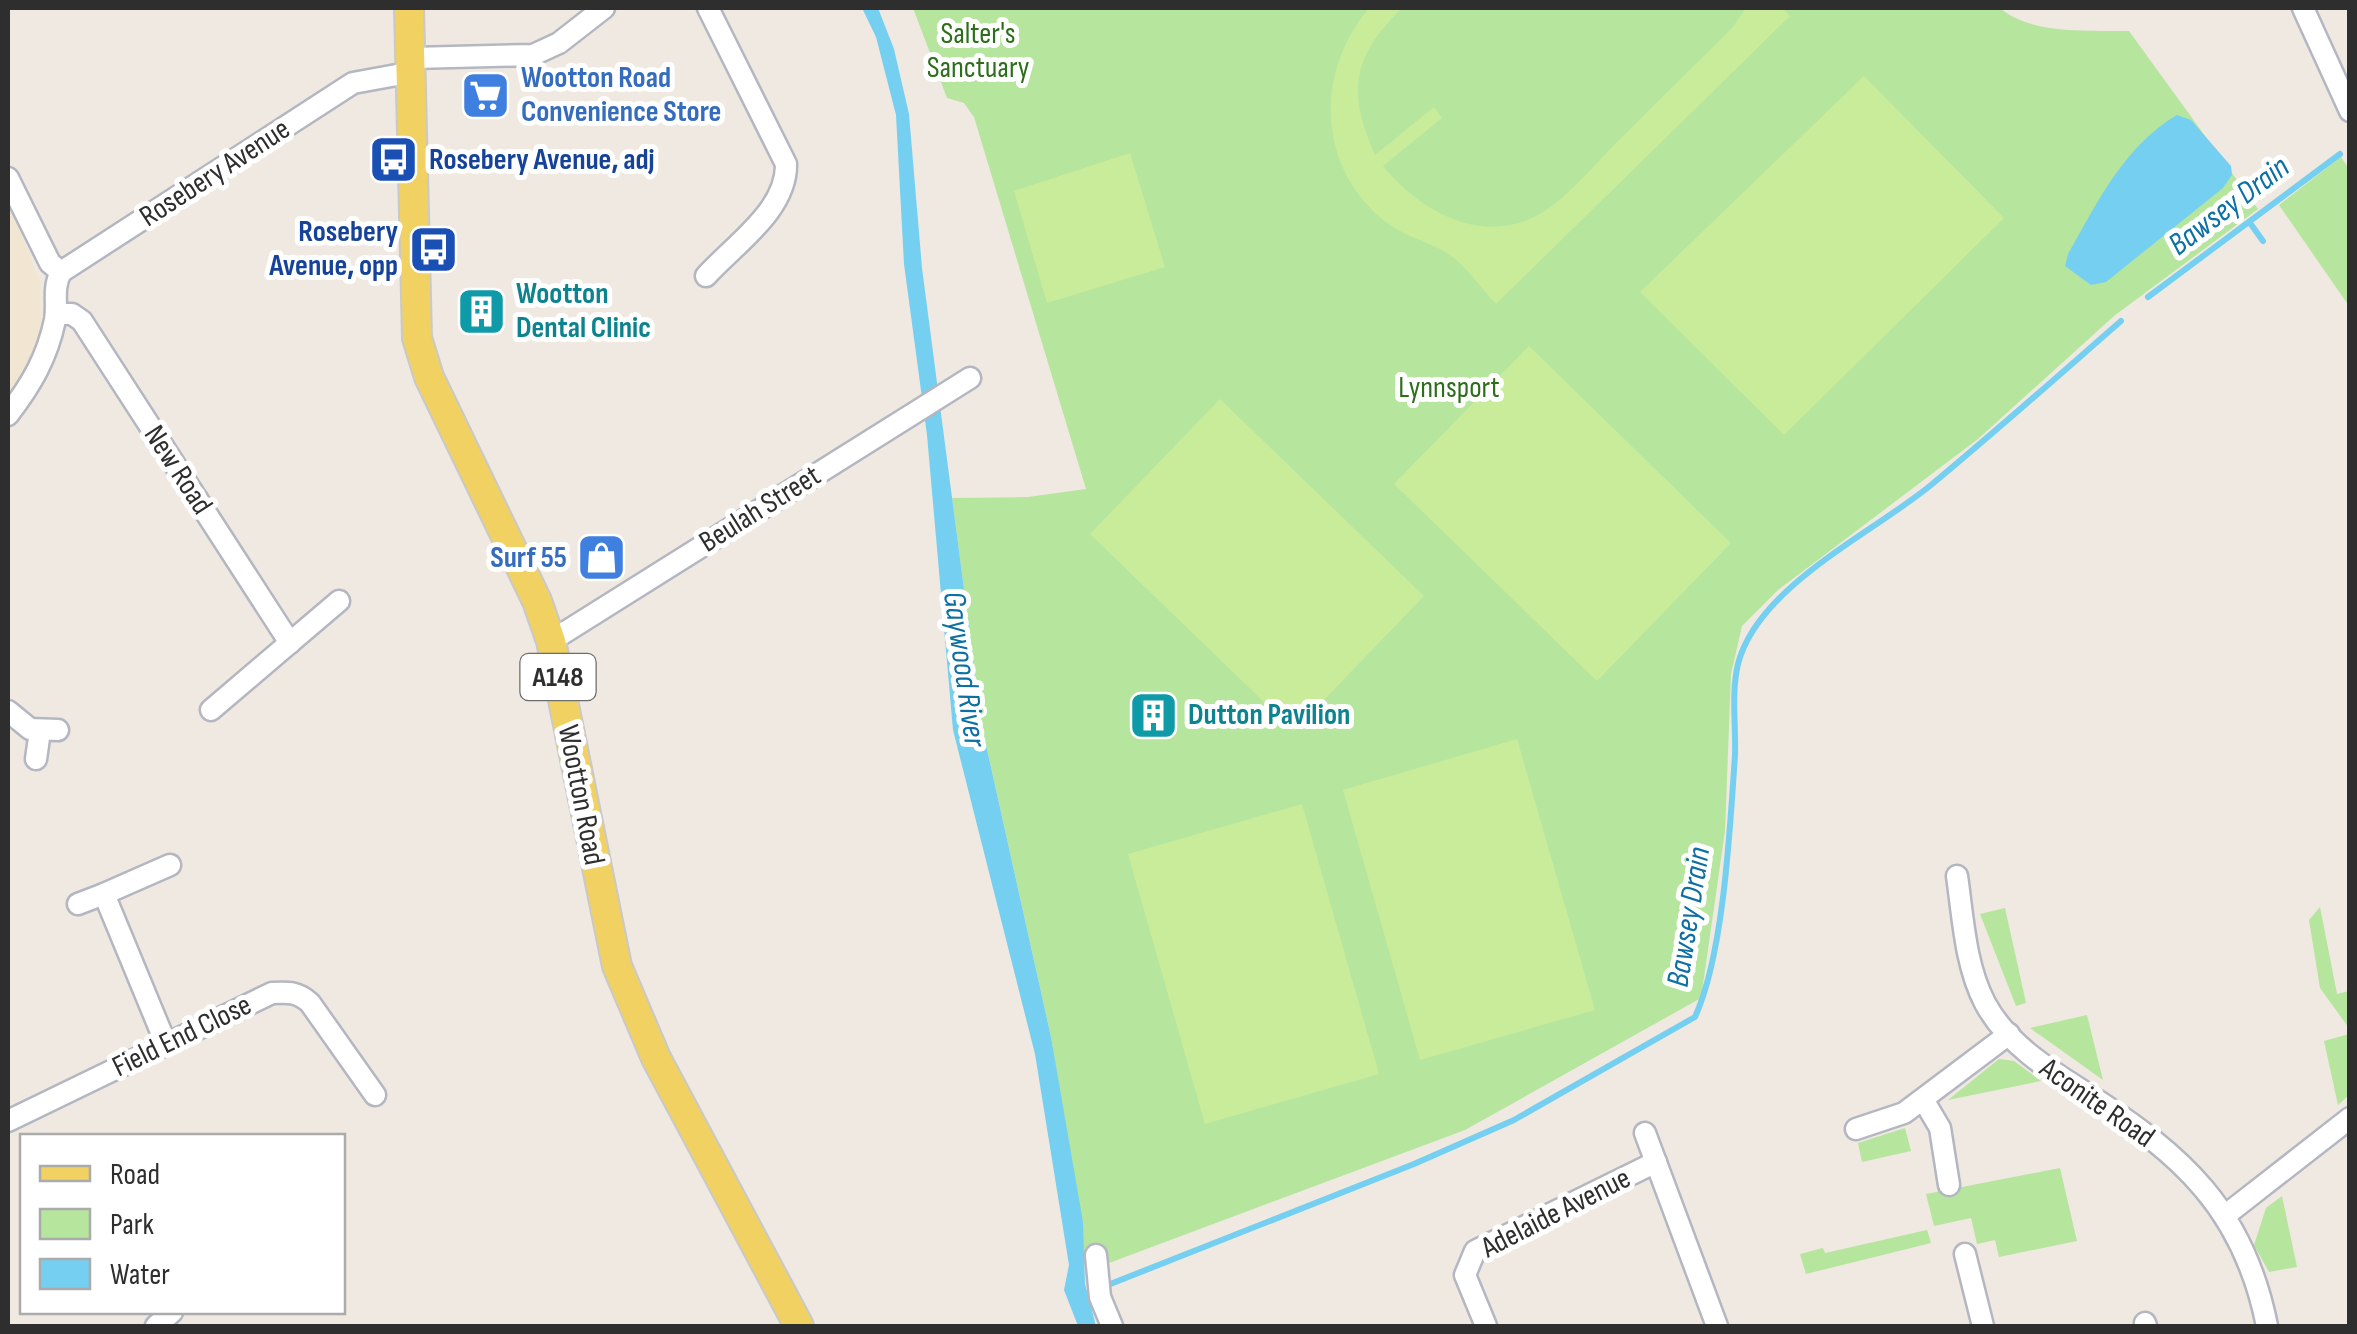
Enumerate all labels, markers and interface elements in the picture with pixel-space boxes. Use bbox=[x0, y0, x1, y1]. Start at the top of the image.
park label: Salter's Sanctuary bbox=[927, 16, 1030, 86]
place label: Wootton Road Convenience Store bbox=[521, 60, 721, 130]
supermarket icon: Wootton Road Convenience Store bbox=[460, 69, 512, 121]
street label: Rosebery Avenue bbox=[133, 111, 297, 235]
bus stop icon: Rosebery Avenue, adj bbox=[368, 134, 420, 186]
place label: Rosebery Avenue, adj bbox=[429, 142, 655, 178]
water label: Bawsey Drain bbox=[2161, 148, 2297, 264]
place label: Rosebery Avenue, opp bbox=[268, 214, 399, 284]
bus stop icon: Rosebery Avenue, opp bbox=[407, 223, 459, 275]
place label: Wootton Dental Clinic bbox=[516, 276, 651, 346]
building icon: Wootton Dental Clinic bbox=[455, 285, 507, 337]
park label: Lynnsport bbox=[1398, 370, 1500, 406]
street label: New Road bbox=[136, 419, 220, 521]
street label: Beulah Street bbox=[693, 458, 827, 560]
shop icon: Surf 55 bbox=[576, 532, 628, 584]
place label: Surf 55 bbox=[490, 540, 567, 576]
water label: Gaywood River bbox=[934, 589, 994, 750]
road number: A148 bbox=[520, 654, 596, 700]
building icon: Dutton Pavilion bbox=[1127, 689, 1179, 741]
place label: Dutton Pavilion bbox=[1188, 697, 1350, 733]
street label: Wootton Road bbox=[550, 722, 612, 868]
water label: Bawsey Drain bbox=[1659, 844, 1719, 990]
street label: Field End Close bbox=[107, 987, 257, 1085]
street label: Aconite Road bbox=[2032, 1050, 2161, 1156]
legend bbox=[20, 1134, 345, 1314]
text: Road bbox=[110, 1157, 160, 1193]
street label: Adelaide Avenue bbox=[1475, 1160, 1637, 1266]
text: Park bbox=[110, 1207, 154, 1243]
text: Water bbox=[110, 1257, 170, 1293]

